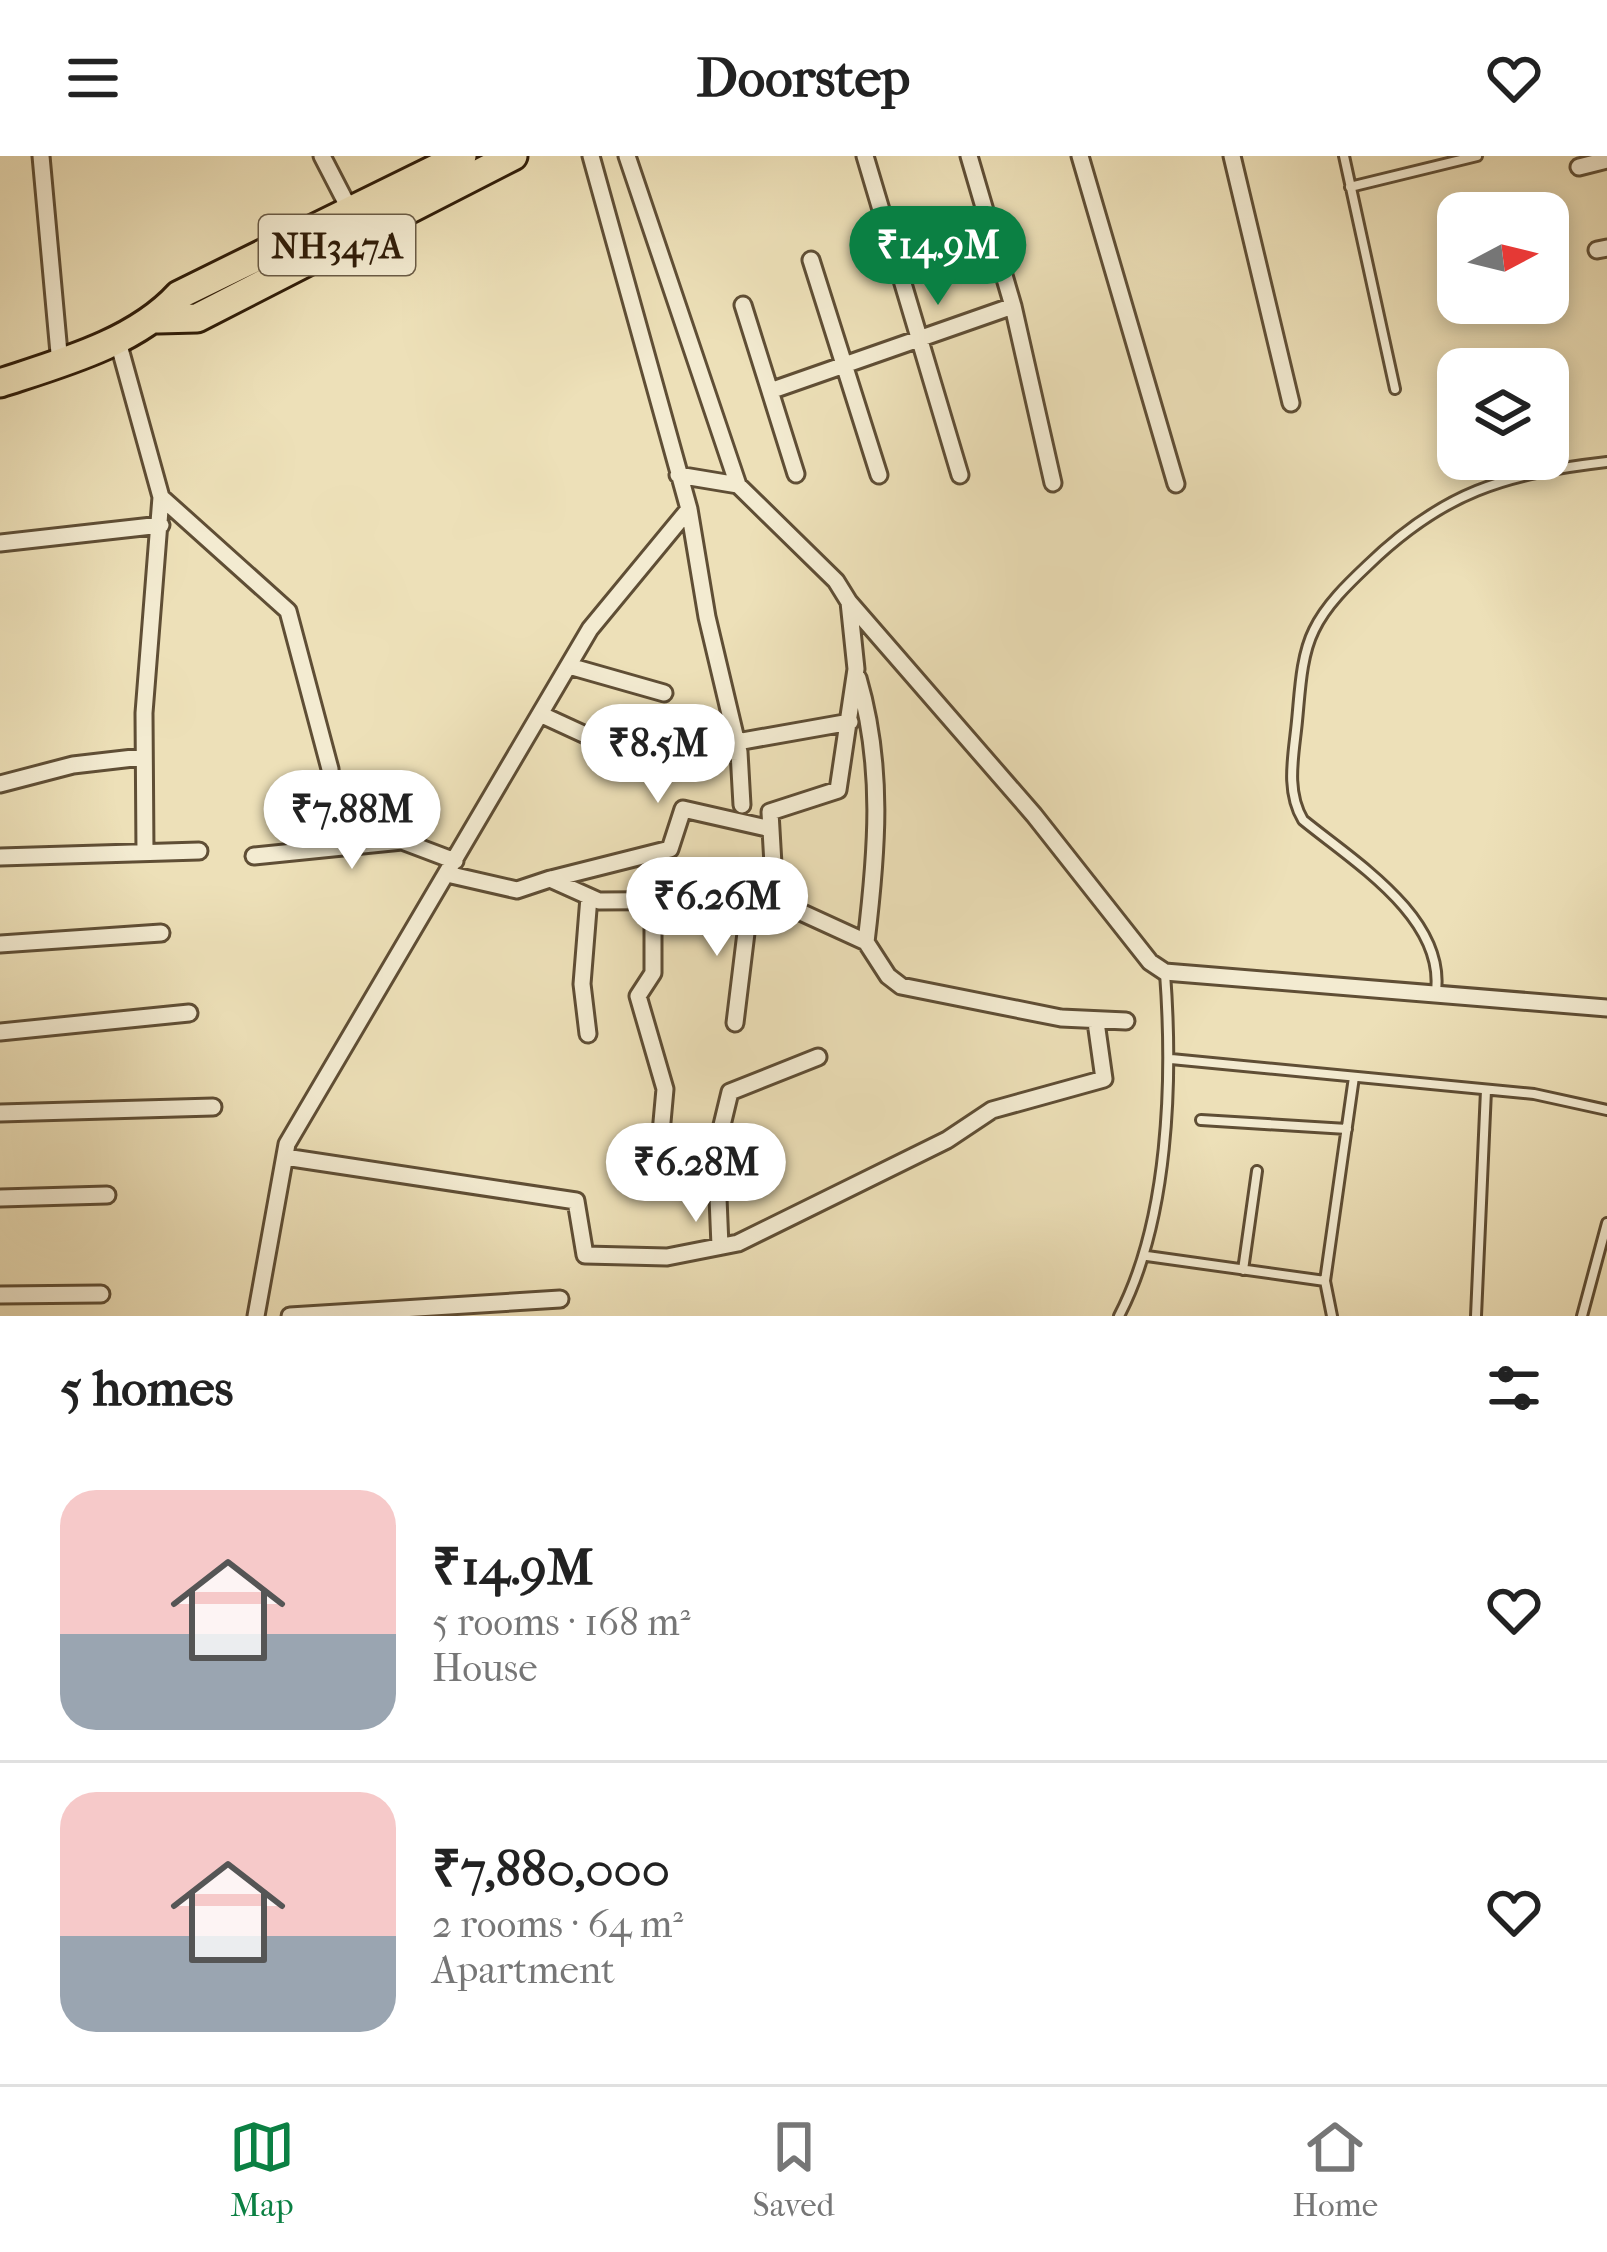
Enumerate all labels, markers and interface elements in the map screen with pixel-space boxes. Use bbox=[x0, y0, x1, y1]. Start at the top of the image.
icon: menu bbox=[60, 45, 126, 111]
icon: heart bbox=[1481, 45, 1547, 111]
text: Doorstep bbox=[697, 47, 910, 110]
north arrow bbox=[1437, 192, 1569, 324]
map controls bbox=[1437, 192, 1569, 480]
pin: ₹14.9M bbox=[840, 206, 1036, 308]
road number: NH347A bbox=[259, 215, 415, 275]
text: ₹14.9M bbox=[876, 222, 1000, 268]
button: layers bbox=[1437, 348, 1569, 480]
pin: ₹8.5M bbox=[574, 704, 742, 806]
text: ₹8.5M bbox=[608, 720, 708, 766]
pin: ₹7.88M bbox=[254, 770, 450, 872]
text: ₹7.88M bbox=[291, 786, 413, 832]
pin: ₹6.26M bbox=[619, 857, 815, 959]
text: ₹6.26M bbox=[653, 873, 781, 919]
pin: ₹6.28M bbox=[598, 1123, 794, 1225]
text: ₹6.28M bbox=[633, 1139, 759, 1185]
icon: filters bbox=[1481, 1355, 1547, 1421]
text: 5 homes bbox=[60, 1358, 233, 1418]
text: ₹14.9M bbox=[432, 1537, 593, 1597]
icon: home bbox=[156, 1538, 300, 1682]
icon: heart bbox=[1481, 1577, 1547, 1643]
text: 5 rooms · 168 m² bbox=[432, 1599, 691, 1645]
text: House bbox=[432, 1645, 538, 1691]
text: ₹7,880,000 bbox=[432, 1839, 670, 1899]
icon: home bbox=[156, 1840, 300, 1984]
icon: heart bbox=[1481, 1879, 1547, 1945]
text: 2 rooms · 64 m² bbox=[432, 1901, 683, 1947]
text: Apartment bbox=[432, 1947, 615, 1993]
tab: Map bbox=[229, 2114, 295, 2225]
tab: Saved bbox=[753, 2114, 834, 2225]
tab: Home bbox=[1292, 2114, 1378, 2225]

